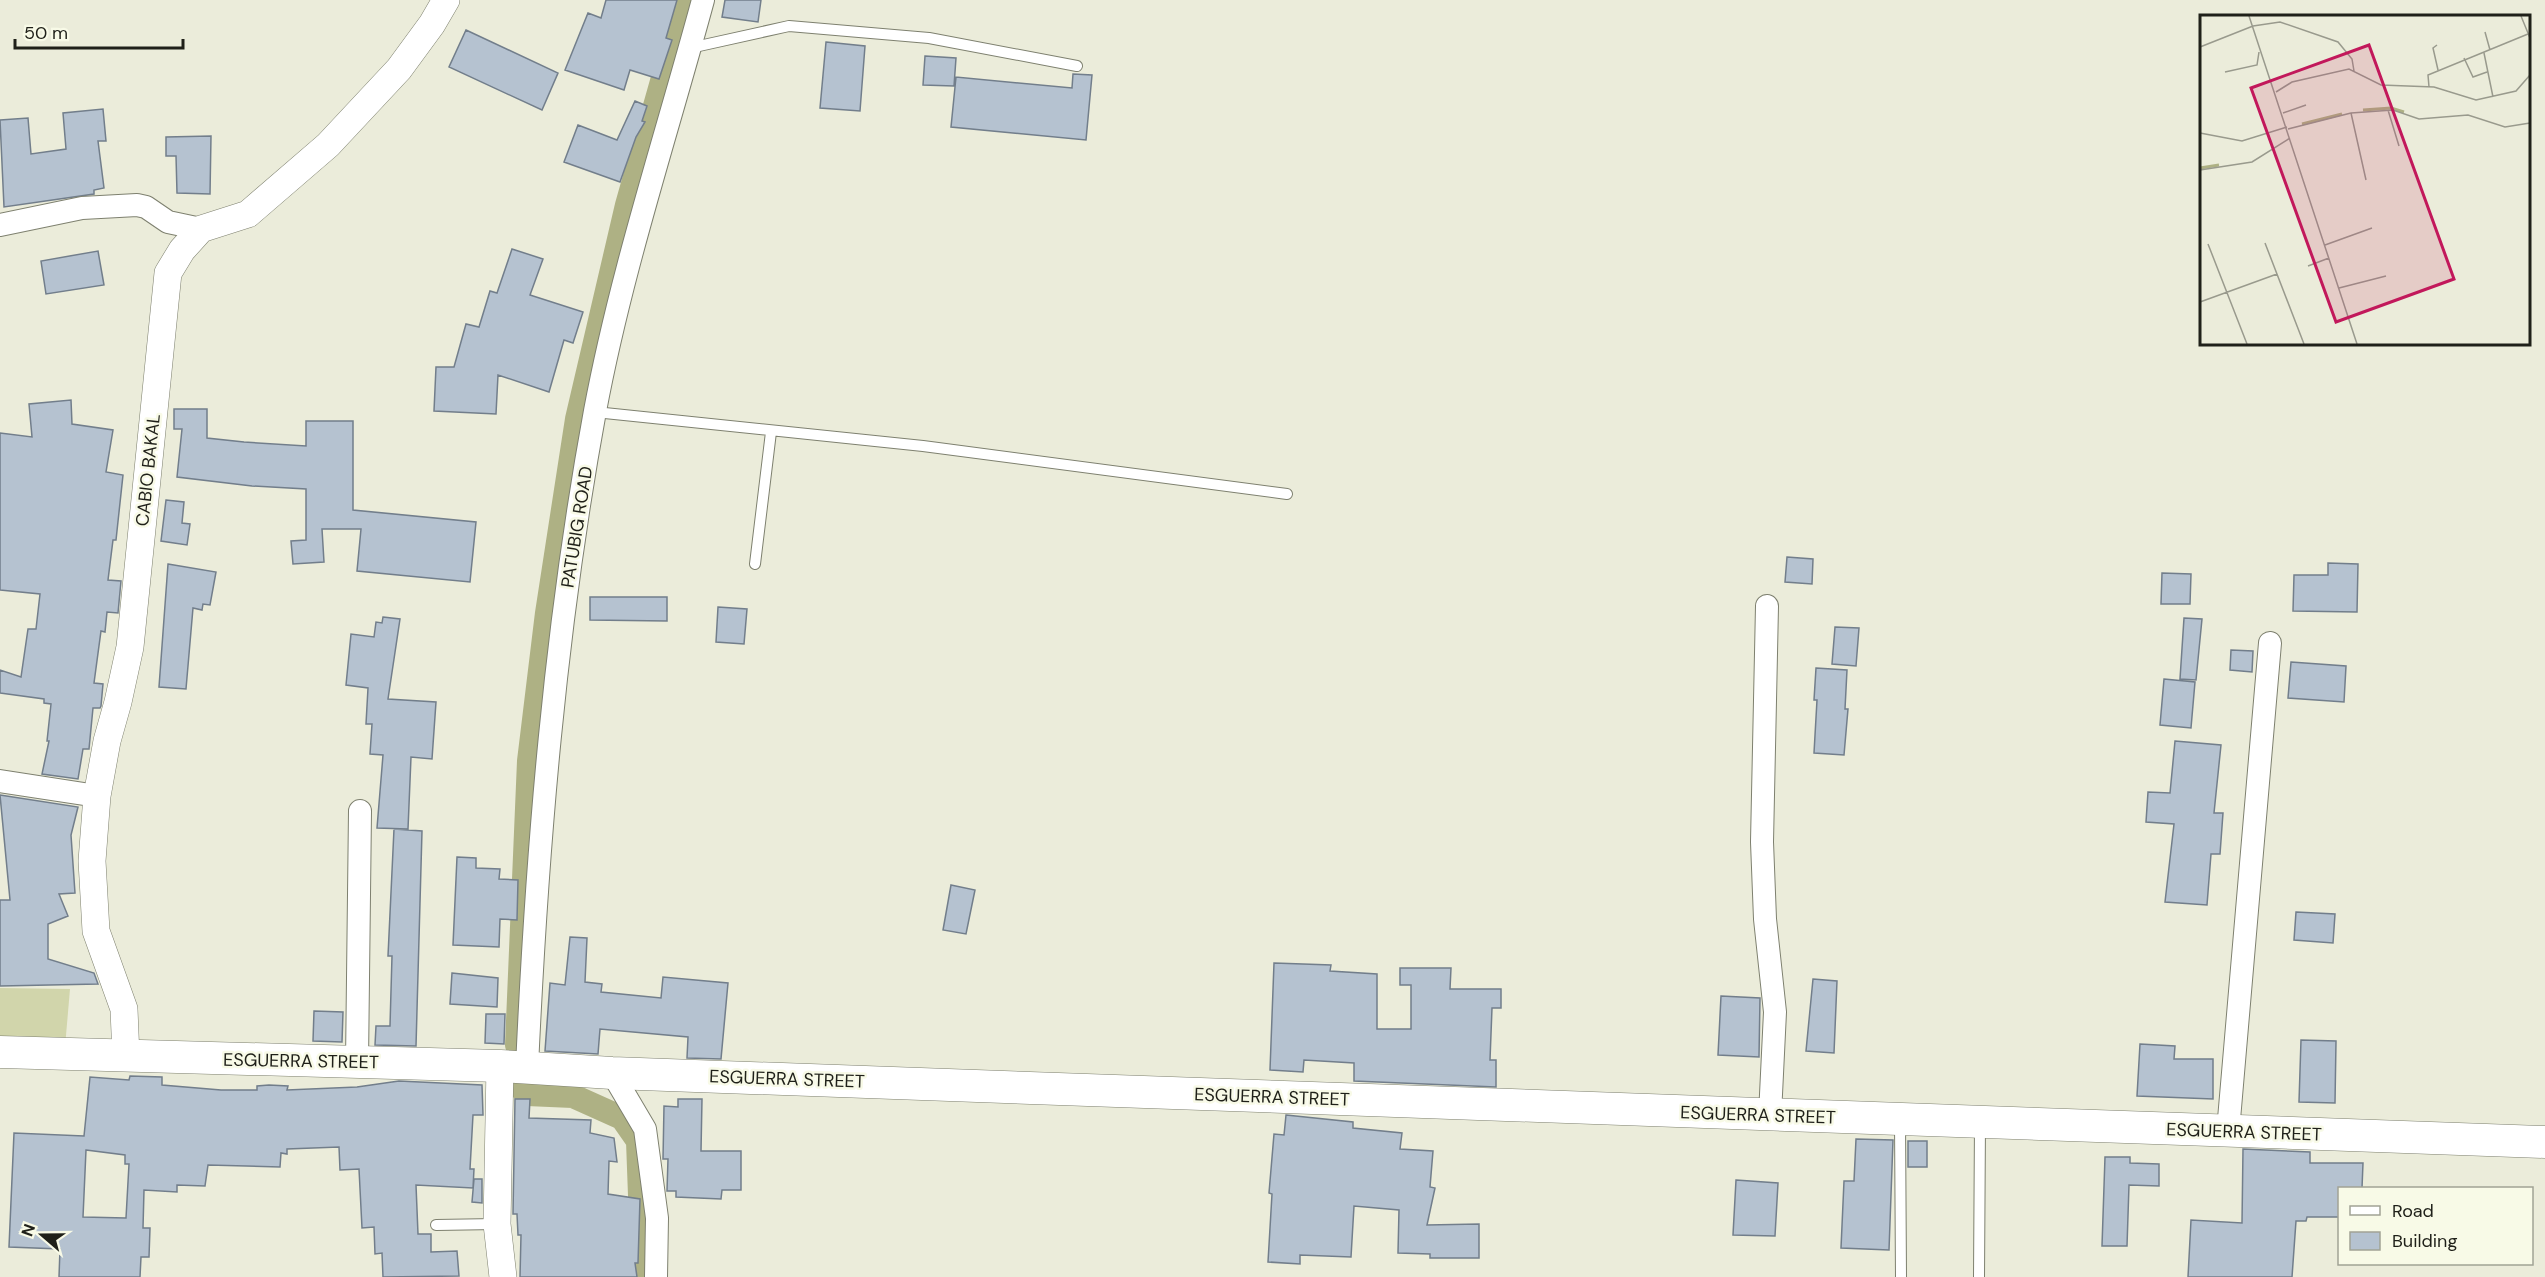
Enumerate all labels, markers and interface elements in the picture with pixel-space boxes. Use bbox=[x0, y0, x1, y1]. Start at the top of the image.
scale bar bbox=[15, 12, 183, 50]
inset map bbox=[2200, 15, 2530, 345]
text: 50 m bbox=[24, 21, 68, 45]
street label: CABIO BAKAL bbox=[130, 413, 166, 527]
street label: PATUBIG ROAD bbox=[556, 464, 598, 590]
street label: ESGUERRA STREET bbox=[223, 1048, 379, 1074]
street label: ESGUERRA STREET bbox=[709, 1064, 865, 1094]
street label: ESGUERRA STREET bbox=[1194, 1082, 1350, 1112]
street label: ESGUERRA STREET bbox=[1680, 1100, 1836, 1130]
street label: ESGUERRA STREET bbox=[2166, 1117, 2322, 1147]
legend bbox=[2338, 1187, 2533, 1265]
text: Road bbox=[2392, 1199, 2434, 1223]
north arrow bbox=[12, 1205, 72, 1265]
text: N bbox=[17, 1221, 40, 1239]
text: Building bbox=[2392, 1229, 2457, 1253]

